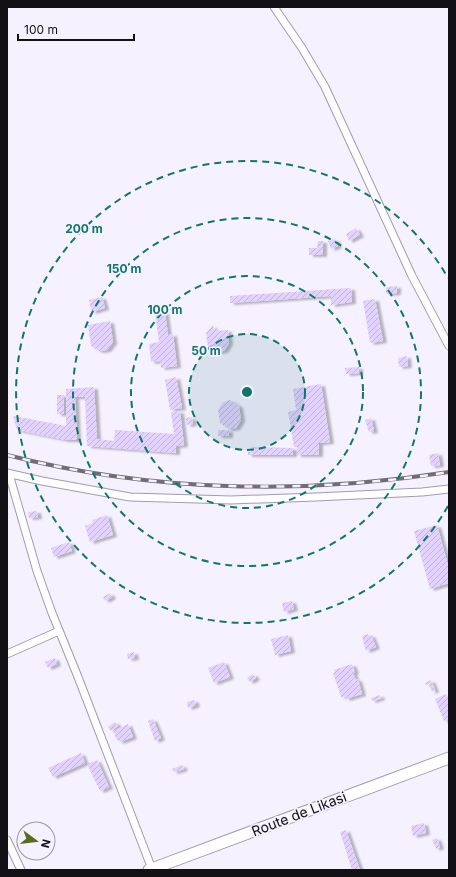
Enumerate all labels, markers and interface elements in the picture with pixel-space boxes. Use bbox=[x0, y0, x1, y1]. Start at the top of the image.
scale bar bbox=[18, 16, 134, 42]
text: 100 m bbox=[24, 22, 58, 37]
text: 200 m bbox=[65, 221, 103, 236]
text: 150 m bbox=[107, 261, 141, 276]
text: 100 m bbox=[147, 302, 183, 317]
text: 50 m bbox=[191, 343, 221, 358]
centre of rings bbox=[240, 385, 254, 399]
street label: Route de Likasi bbox=[249, 788, 349, 839]
north arrow bbox=[16, 821, 56, 861]
text: N bbox=[38, 838, 54, 849]

